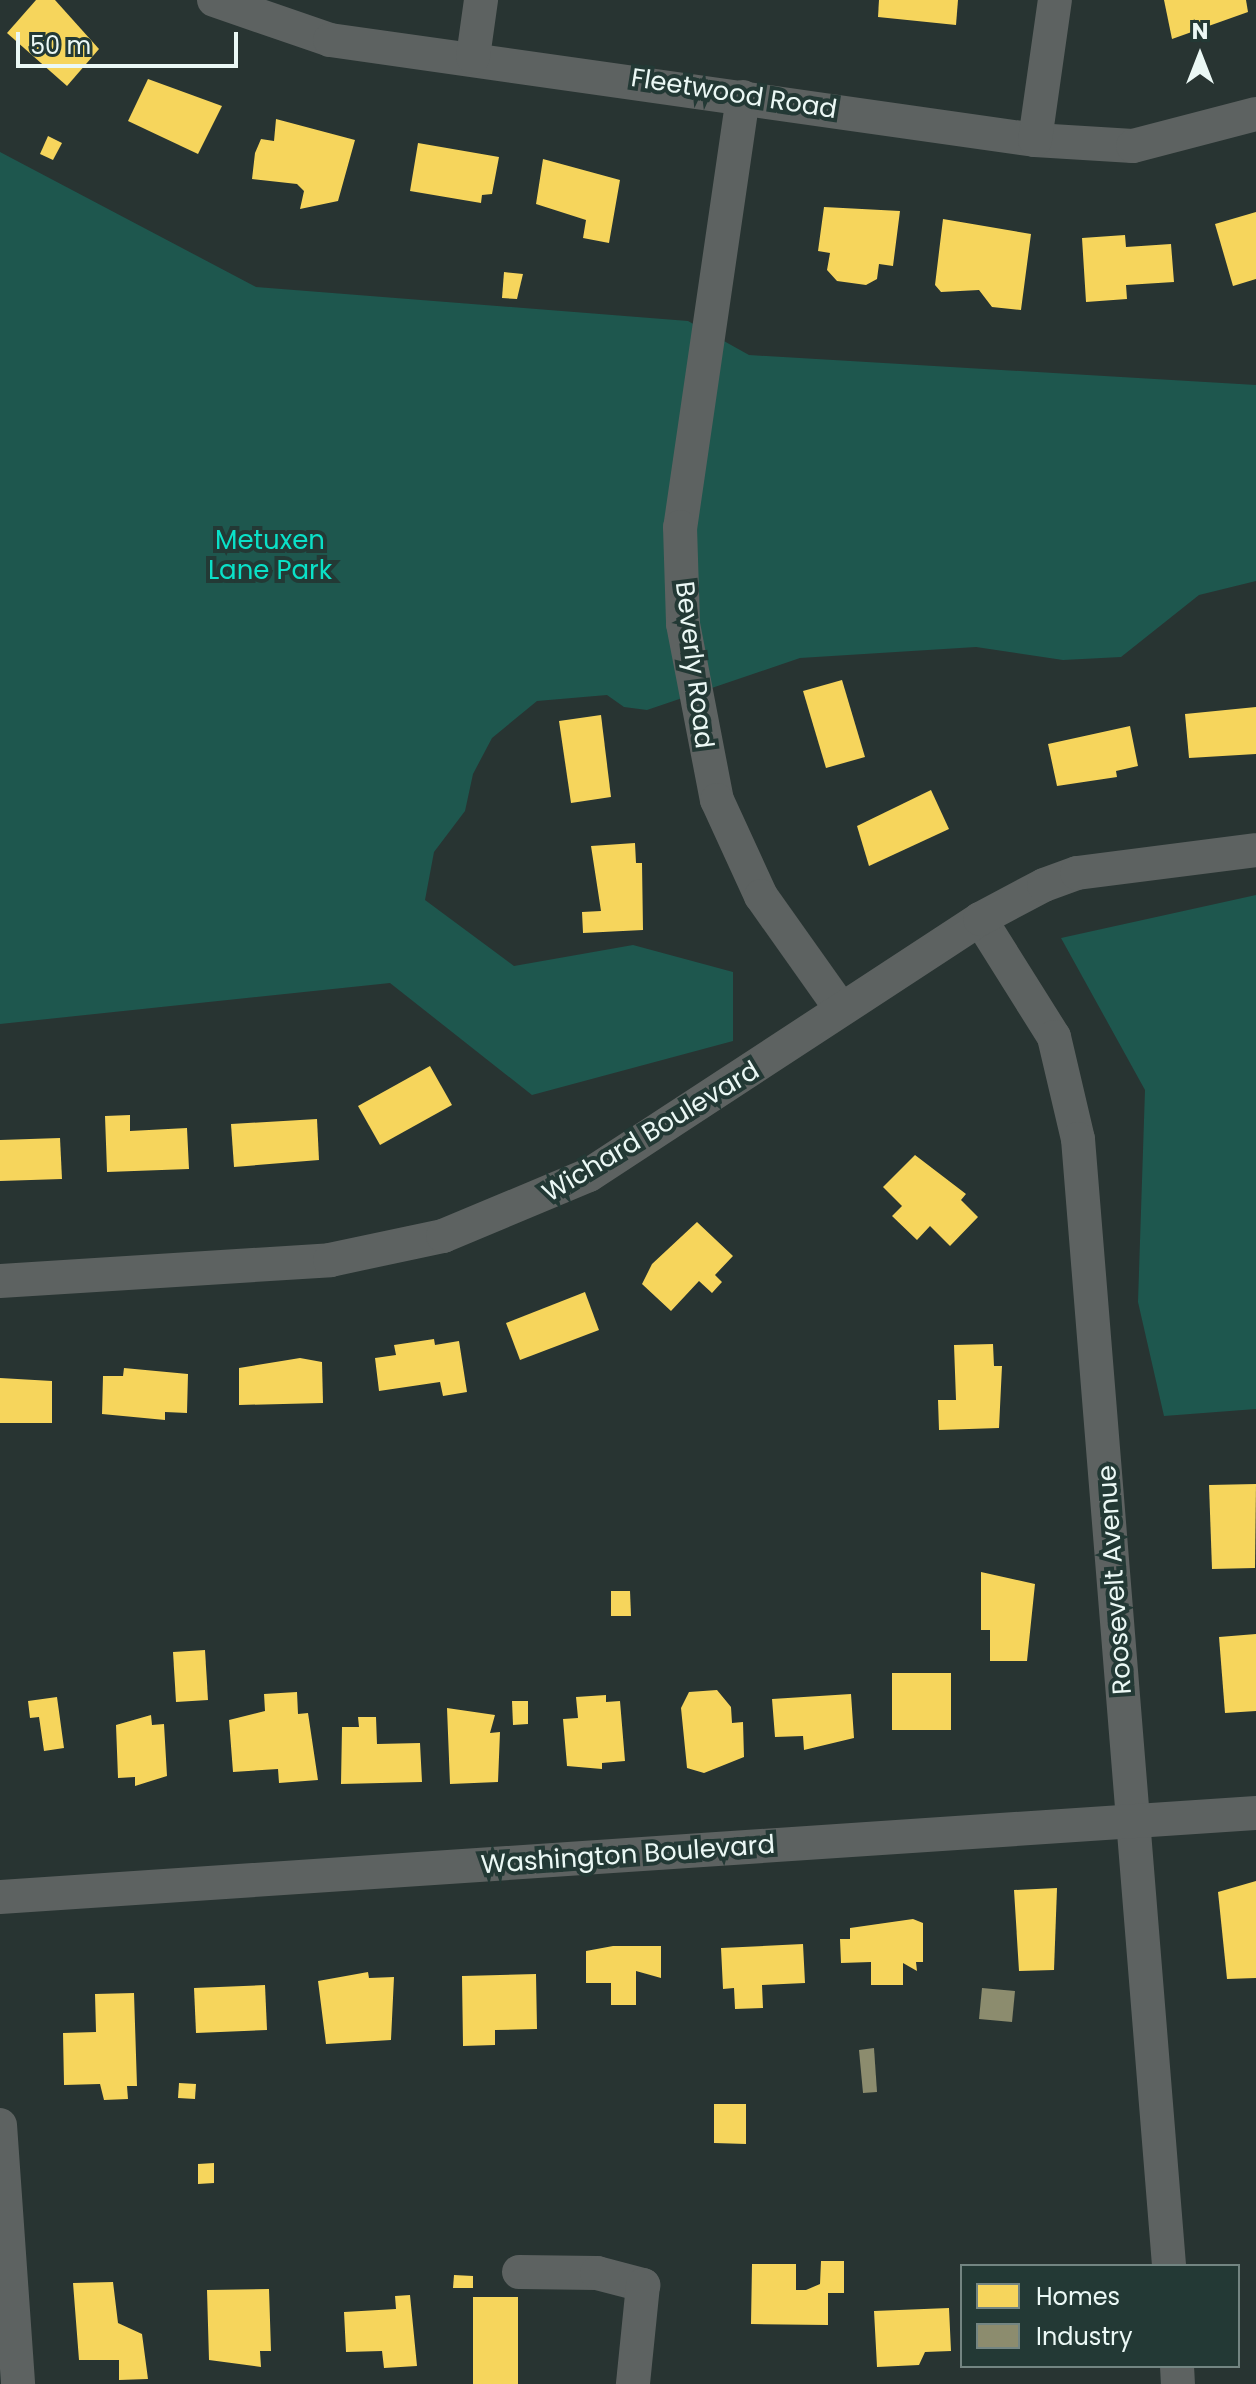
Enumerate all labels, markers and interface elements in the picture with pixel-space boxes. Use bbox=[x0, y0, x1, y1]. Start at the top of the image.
scale bar bbox=[20, 16, 242, 66]
north arrow bbox=[1160, 16, 1240, 96]
text: N bbox=[1192, 16, 1208, 47]
text: 50 m bbox=[30, 29, 91, 62]
street label: Fleetwood Road bbox=[629, 62, 839, 126]
park label: Metuxen Lane Park bbox=[208, 525, 332, 586]
street label: Beverly Road bbox=[668, 580, 720, 750]
street label: Wichard Boulevard bbox=[537, 1055, 765, 1209]
street label: Roosevelt Avenue bbox=[1091, 1464, 1139, 1696]
street label: Washington Boulevard bbox=[480, 1829, 776, 1881]
legend bbox=[960, 2264, 1240, 2368]
text: Homes bbox=[1036, 2280, 1120, 2313]
text: Industry bbox=[1036, 2320, 1133, 2353]

